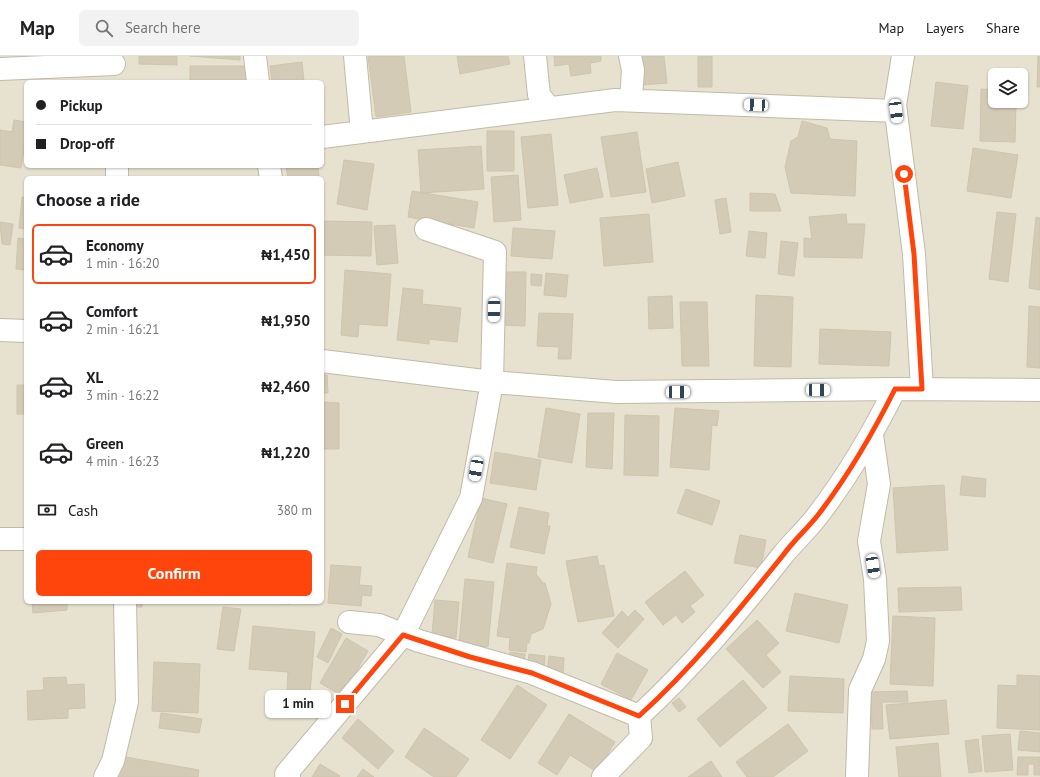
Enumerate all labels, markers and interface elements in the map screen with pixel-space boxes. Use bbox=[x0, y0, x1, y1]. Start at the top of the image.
search box bbox=[79, 10, 359, 46]
text: Map bbox=[20, 16, 55, 40]
icon: search bbox=[93, 17, 115, 39]
text: Search here bbox=[125, 18, 201, 37]
text: Map bbox=[878, 19, 904, 37]
text: Layers bbox=[926, 19, 964, 37]
text: Share bbox=[986, 19, 1020, 37]
map controls bbox=[988, 68, 1028, 108]
button: layers bbox=[988, 68, 1028, 108]
text: Pickup bbox=[60, 96, 103, 115]
car bbox=[744, 98, 768, 112]
car bbox=[889, 98, 903, 124]
text: Drop-off bbox=[60, 134, 114, 153]
route start bbox=[895, 165, 913, 183]
text: Choose a ride bbox=[36, 188, 140, 211]
icon: car bbox=[38, 236, 74, 272]
text: Economy bbox=[86, 236, 144, 255]
text: ₦1,450 bbox=[261, 245, 310, 264]
text: 1 min · 16:20 bbox=[86, 255, 159, 272]
car bbox=[488, 298, 500, 322]
icon: car bbox=[38, 302, 74, 338]
text: Comfort bbox=[86, 302, 138, 321]
text: ₦1,950 bbox=[261, 311, 310, 330]
text: 2 min · 16:21 bbox=[86, 321, 159, 338]
icon: car bbox=[38, 368, 74, 404]
text: XL bbox=[86, 368, 103, 387]
text: ₦2,460 bbox=[261, 377, 310, 396]
car bbox=[806, 384, 830, 396]
car bbox=[666, 386, 690, 398]
text: 3 min · 16:22 bbox=[86, 387, 159, 404]
icon: car bbox=[38, 434, 74, 470]
text: Green bbox=[86, 434, 124, 453]
text: ₦1,220 bbox=[261, 443, 310, 462]
text: 4 min · 16:23 bbox=[86, 453, 159, 470]
car bbox=[468, 456, 484, 482]
icon: cash bbox=[36, 499, 58, 521]
text: Cash bbox=[68, 501, 98, 520]
text: 380 m bbox=[277, 502, 312, 519]
button: Confirm bbox=[36, 550, 312, 596]
car bbox=[865, 553, 881, 579]
callout: 1 min bbox=[265, 690, 331, 718]
text: 1 min bbox=[282, 695, 314, 712]
route end bbox=[336, 695, 354, 713]

